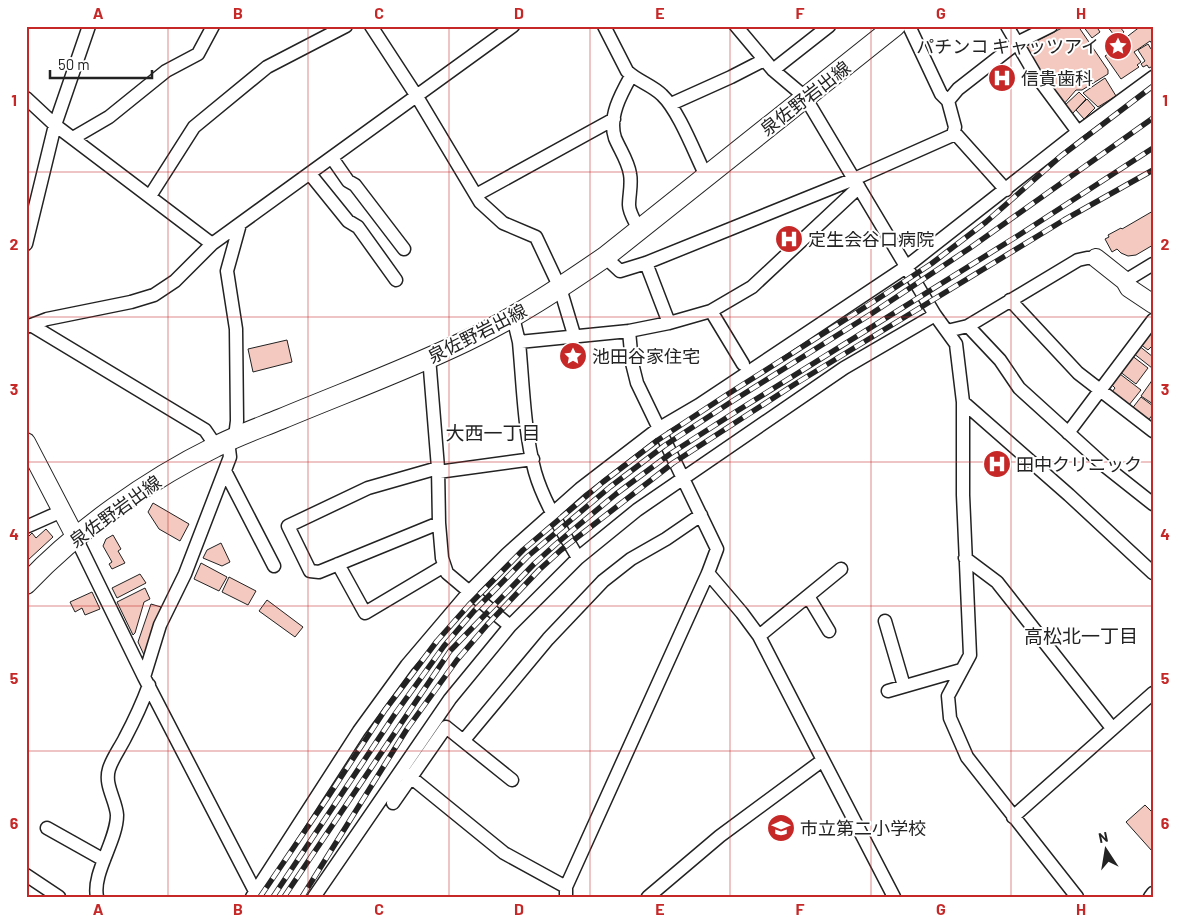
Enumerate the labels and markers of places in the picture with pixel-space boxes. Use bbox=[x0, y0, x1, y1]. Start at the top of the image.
place icon: パチンコ キャッツアイ bbox=[1103, 31, 1133, 61]
place label: パチンコ キャッツアイ bbox=[916, 35, 1099, 57]
hospital icon: 信貴歯科 bbox=[987, 63, 1017, 93]
place label: 信貴歯科 bbox=[1021, 67, 1093, 89]
hospital icon: 定生会谷口病院 bbox=[774, 224, 804, 254]
place label: 定生会谷口病院 bbox=[808, 228, 934, 250]
place icon: 池田谷家住宅 bbox=[558, 341, 588, 371]
place label: 池田谷家住宅 bbox=[592, 345, 700, 367]
hospital icon: 田中クリニック bbox=[982, 449, 1012, 479]
place label: 田中クリニック bbox=[1016, 453, 1142, 475]
school or university icon: 市立第二小学校 bbox=[766, 813, 796, 843]
place label: 市立第二小学校 bbox=[800, 817, 926, 839]

